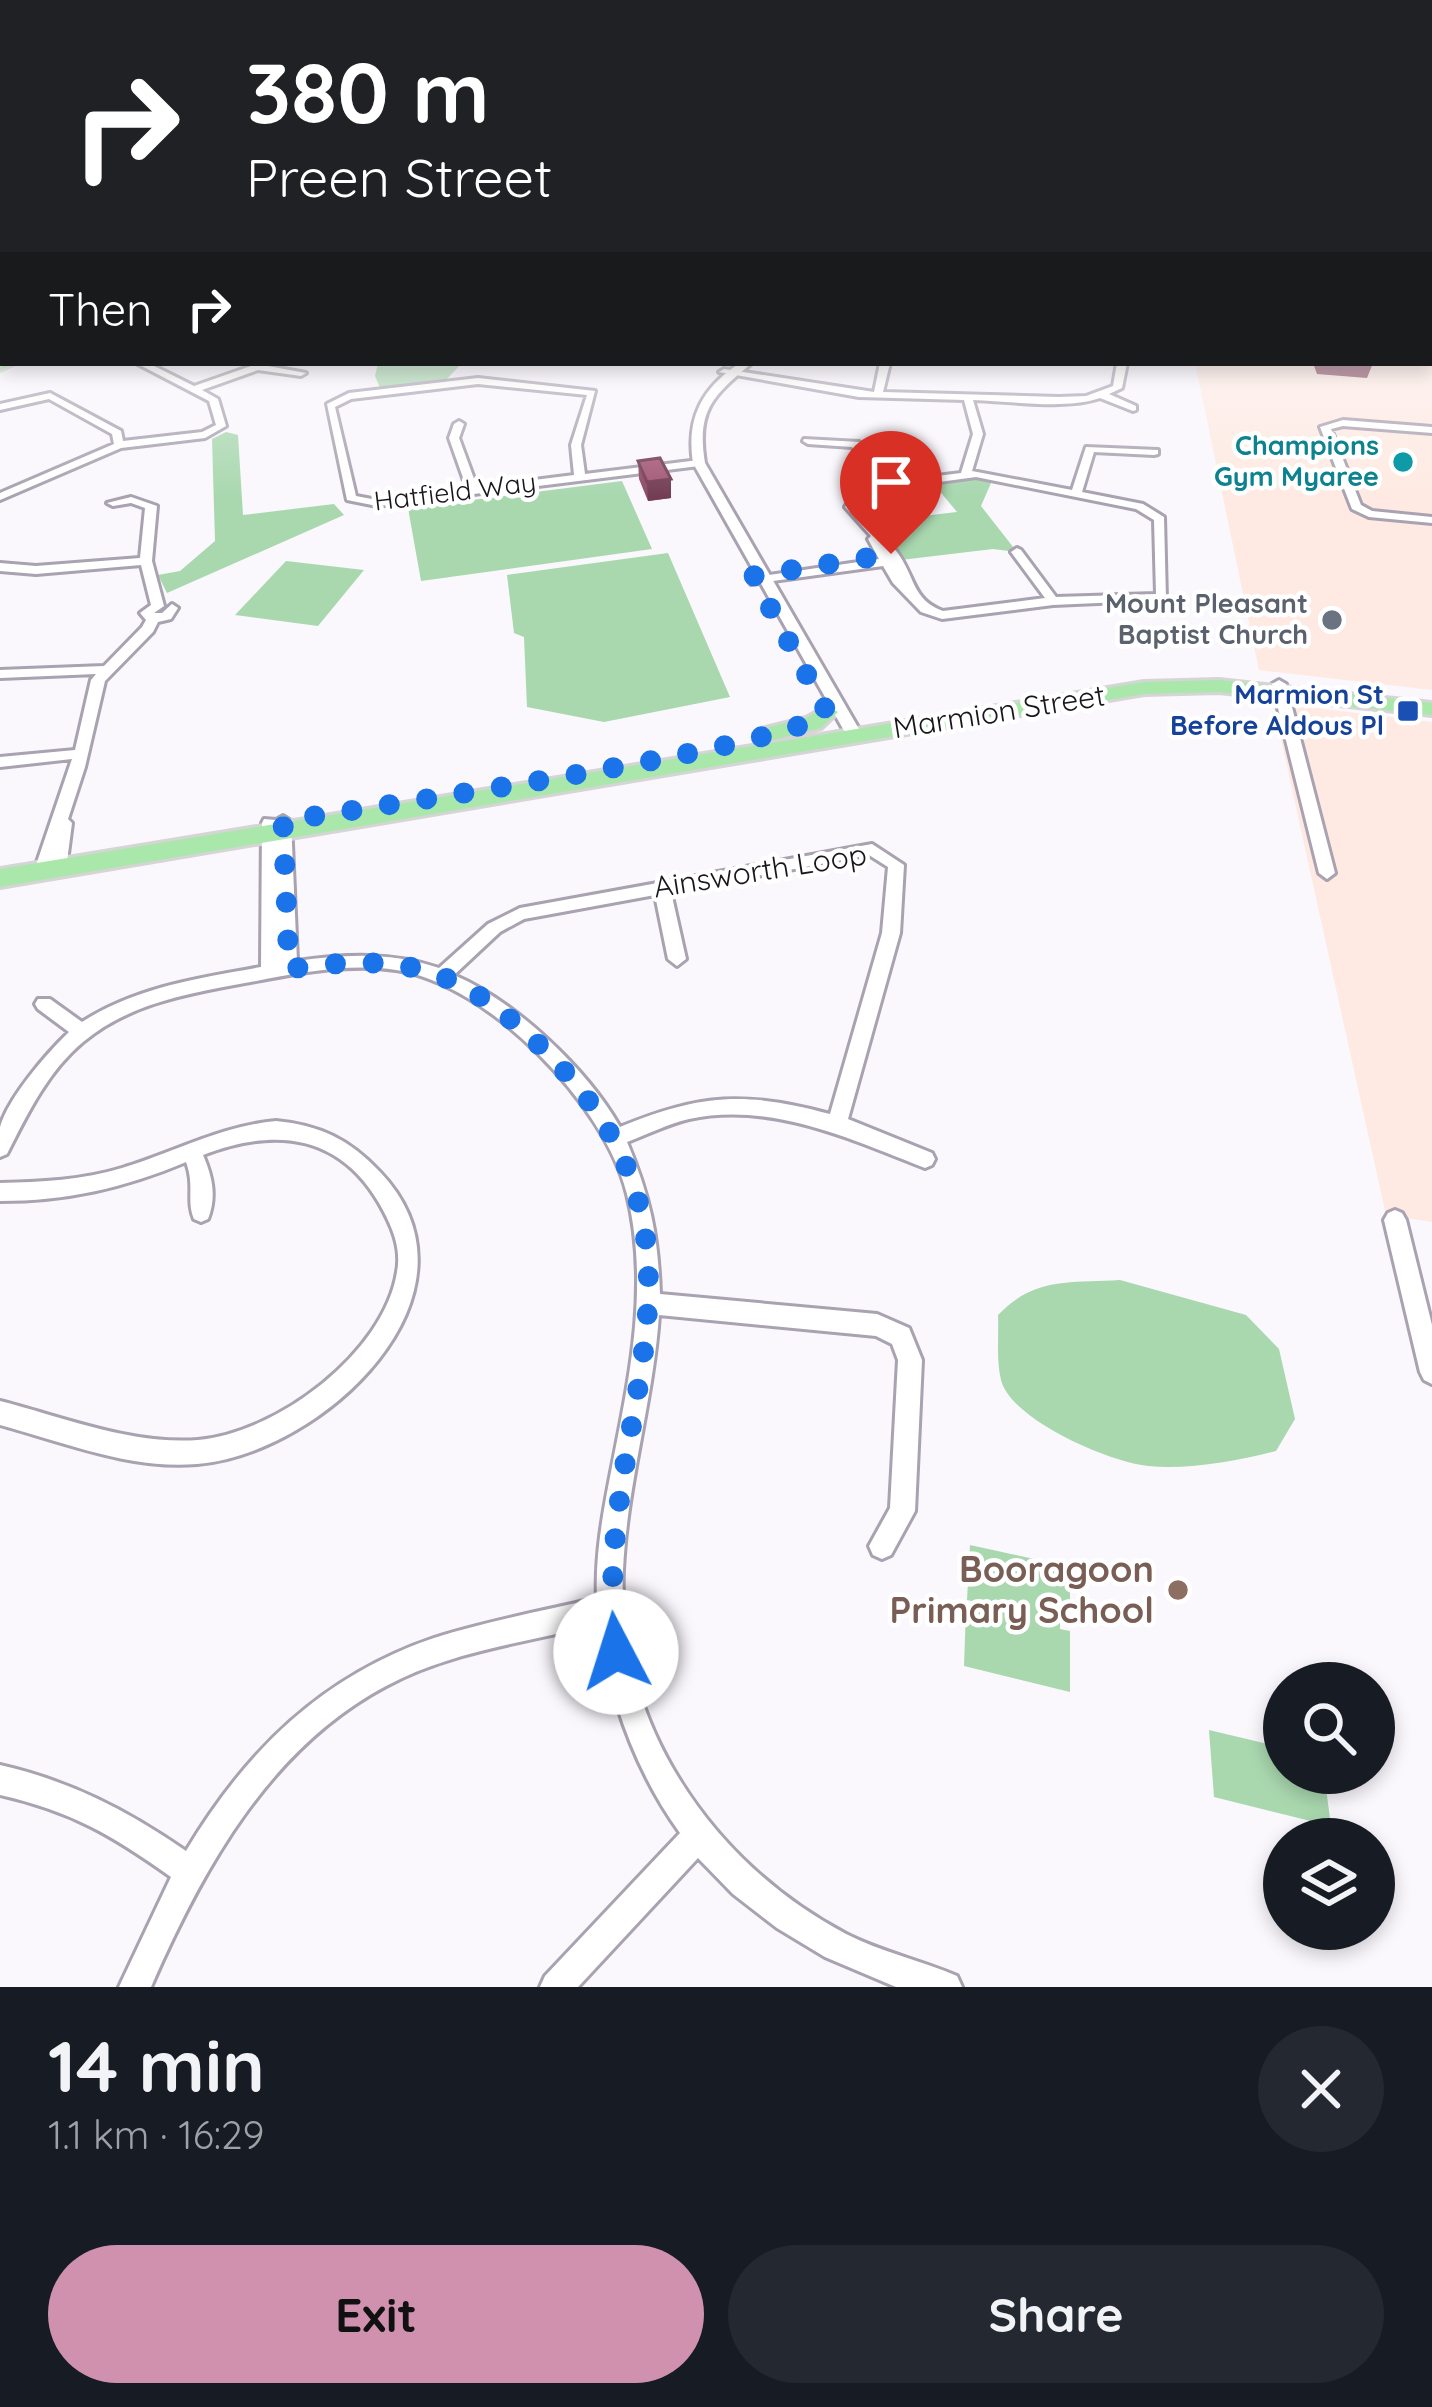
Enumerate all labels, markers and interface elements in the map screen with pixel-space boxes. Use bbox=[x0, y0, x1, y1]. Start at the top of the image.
text: 380 m bbox=[246, 39, 490, 144]
icon: right bbox=[48, 48, 204, 204]
text: Preen Street bbox=[246, 143, 552, 211]
icon: right bbox=[176, 276, 242, 342]
text: Then bbox=[48, 281, 152, 337]
place label: Champions Gym Myaree bbox=[1214, 428, 1379, 493]
pin bbox=[840, 431, 942, 554]
icon: arrive bbox=[858, 449, 924, 515]
marker: Champions Gym Myaree bbox=[1390, 449, 1416, 475]
street label: Hatfield Way bbox=[372, 464, 538, 518]
place label: Mount Pleasant Baptist Church bbox=[1105, 586, 1308, 651]
marker: Mount Pleasant Baptist Church bbox=[1319, 607, 1345, 633]
street label: Marmion Street bbox=[890, 676, 1107, 747]
place label: Marmion St Before Aldous Pl bbox=[1170, 677, 1384, 742]
marker: Marmion St Before Aldous Pl bbox=[1395, 698, 1421, 724]
street label: Ainsworth Loop bbox=[651, 834, 869, 906]
place label: Booragoon Primary School bbox=[890, 1546, 1154, 1632]
marker: Booragoon Primary School bbox=[1165, 1577, 1191, 1603]
position arrow bbox=[553, 1589, 679, 1715]
map controls bbox=[1263, 1662, 1395, 1950]
button: search bbox=[1263, 1662, 1395, 1794]
button: layers bbox=[1263, 1818, 1395, 1950]
text: 14 min bbox=[48, 2020, 265, 2110]
button: close bbox=[1258, 2026, 1384, 2152]
text: 1.1 km · 16:29 bbox=[48, 2110, 264, 2159]
button: Exit bbox=[48, 2245, 704, 2383]
button: Share bbox=[728, 2245, 1384, 2383]

